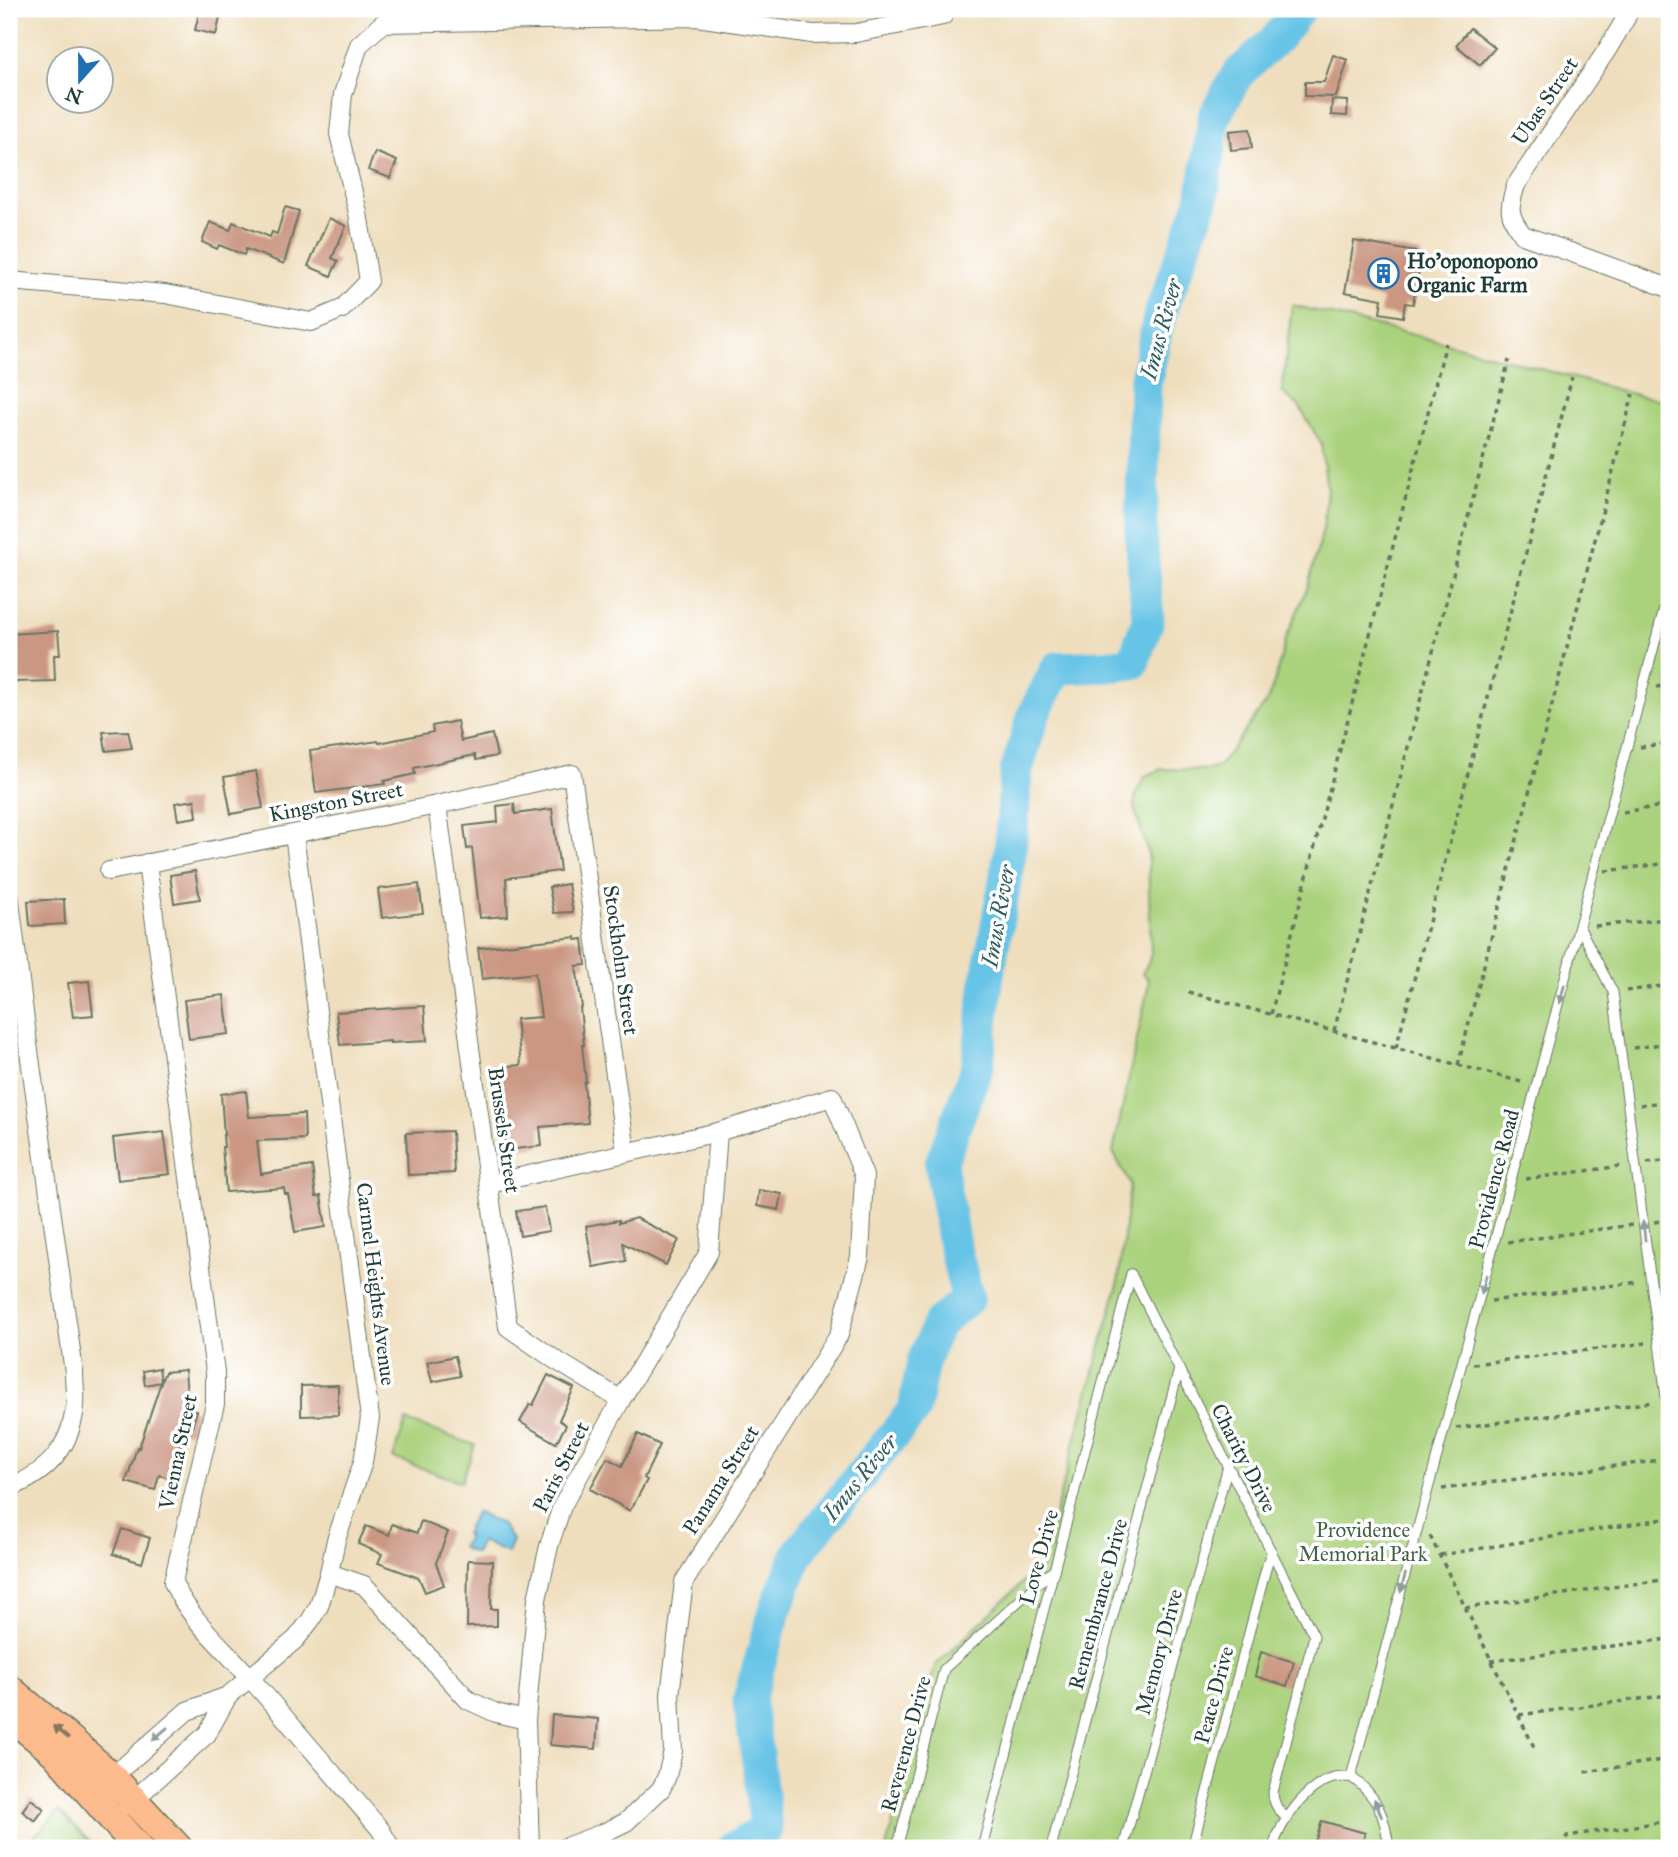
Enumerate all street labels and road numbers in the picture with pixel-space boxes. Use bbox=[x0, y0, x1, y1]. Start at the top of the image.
street label: Ubas Street bbox=[1506, 52, 1584, 150]
street label: Kingston Street bbox=[267, 776, 406, 828]
street label: Stockholm Street bbox=[598, 883, 644, 1037]
street label: Brussels Street bbox=[482, 1065, 526, 1195]
street label: Providence Road bbox=[1463, 1106, 1525, 1252]
street label: Carmel Heights Avenue bbox=[351, 1181, 401, 1387]
street label: Vienna Street bbox=[153, 1391, 203, 1513]
street label: Charity Drive bbox=[1205, 1399, 1283, 1517]
street label: Paris Street bbox=[527, 1417, 595, 1517]
street label: Panama Street bbox=[677, 1420, 765, 1539]
street label: Love Drive bbox=[1014, 1506, 1064, 1608]
street label: Remembrance Drive bbox=[1063, 1515, 1133, 1692]
street label: Memory Drive bbox=[1130, 1586, 1188, 1718]
street label: Peace Drive bbox=[1189, 1643, 1240, 1747]
street label: Reverence Drive bbox=[875, 1673, 937, 1815]

